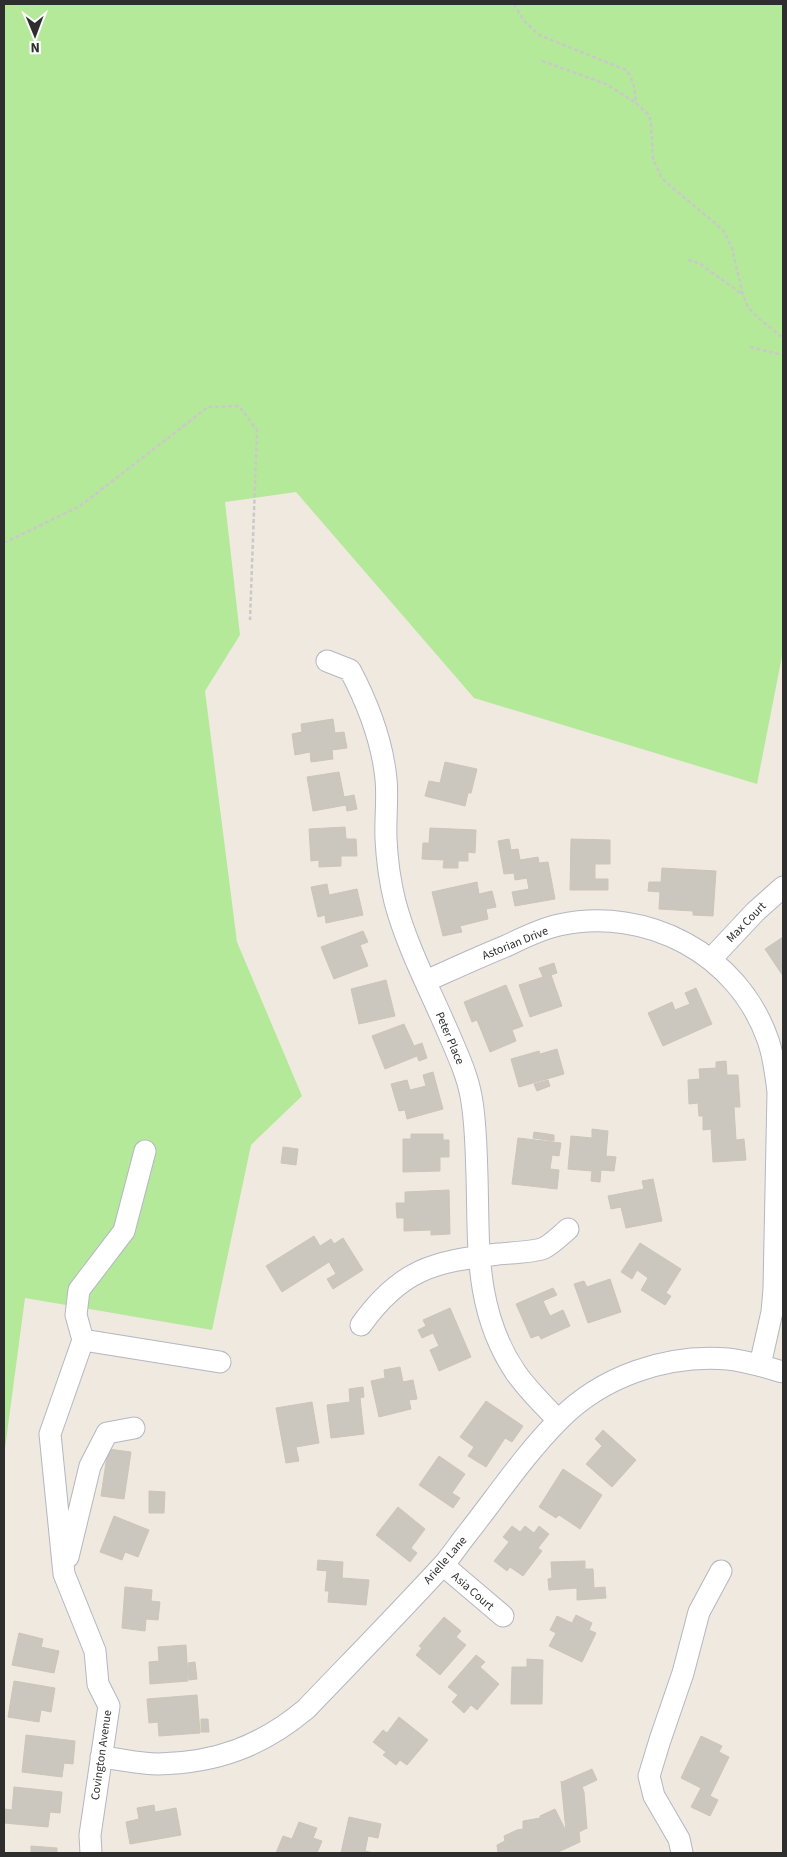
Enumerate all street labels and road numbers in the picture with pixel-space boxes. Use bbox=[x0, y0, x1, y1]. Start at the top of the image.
street label: Max Court bbox=[723, 898, 770, 946]
street label: Astorian Drive bbox=[480, 922, 551, 964]
street label: Peter Place bbox=[431, 1009, 468, 1067]
street label: Arielle Lane bbox=[420, 1533, 471, 1588]
street label: Asia Court bbox=[448, 1568, 498, 1615]
street label: Covington Avenue bbox=[87, 1709, 116, 1801]

